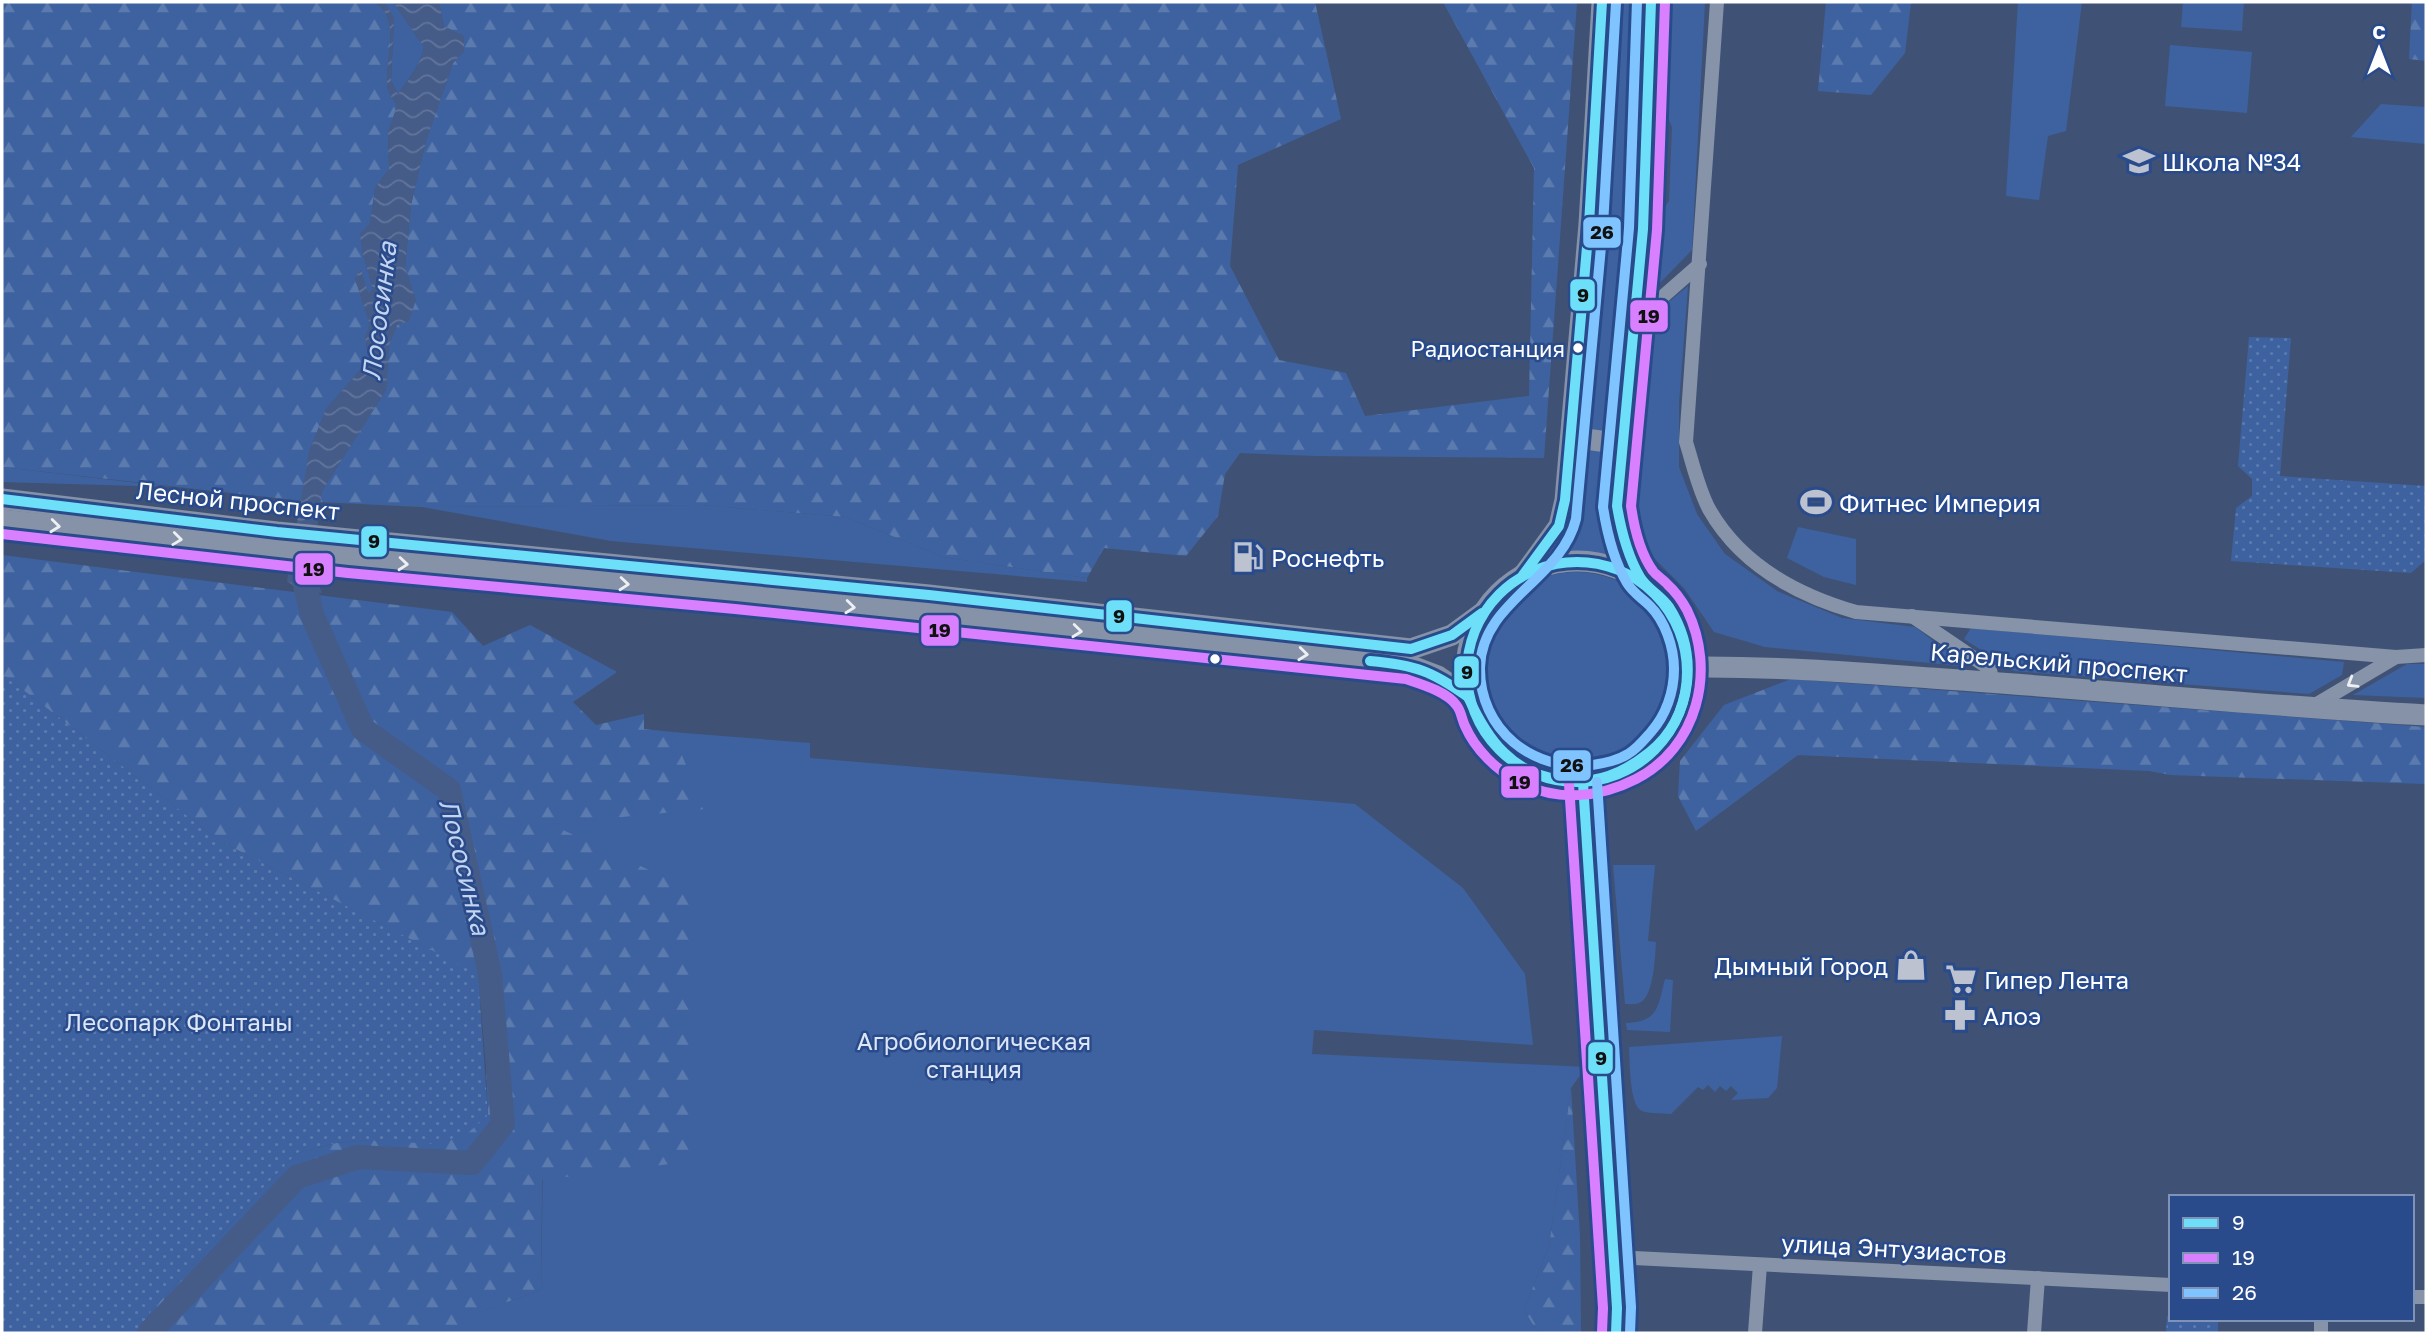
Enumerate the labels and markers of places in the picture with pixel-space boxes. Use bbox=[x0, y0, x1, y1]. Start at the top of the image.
school or university icon: Школа №34 bbox=[2122, 144, 2156, 178]
place label: Школа №34 bbox=[2162, 147, 2301, 176]
place label: Радиостанция bbox=[1410, 335, 1565, 362]
marker: Радиостанция bbox=[1571, 341, 1585, 355]
sports icon: Фитнес Империя bbox=[1799, 485, 1833, 519]
place label: Фитнес Империя bbox=[1839, 488, 2041, 517]
fuel station icon: Роснефть bbox=[1231, 540, 1265, 574]
place label: Роснефть bbox=[1271, 543, 1384, 572]
unlabelled marker bbox=[1208, 652, 1222, 666]
shop icon: Дымный Город bbox=[1894, 948, 1928, 982]
place label: Дымный Город bbox=[1714, 951, 1888, 980]
supermarket icon: Гипер Лента bbox=[1944, 962, 1978, 996]
place label: Гипер Лента bbox=[1984, 965, 2129, 994]
pharmacy icon: Алоэ bbox=[1943, 998, 1977, 1032]
place label: Алоэ bbox=[1983, 1001, 2041, 1030]

